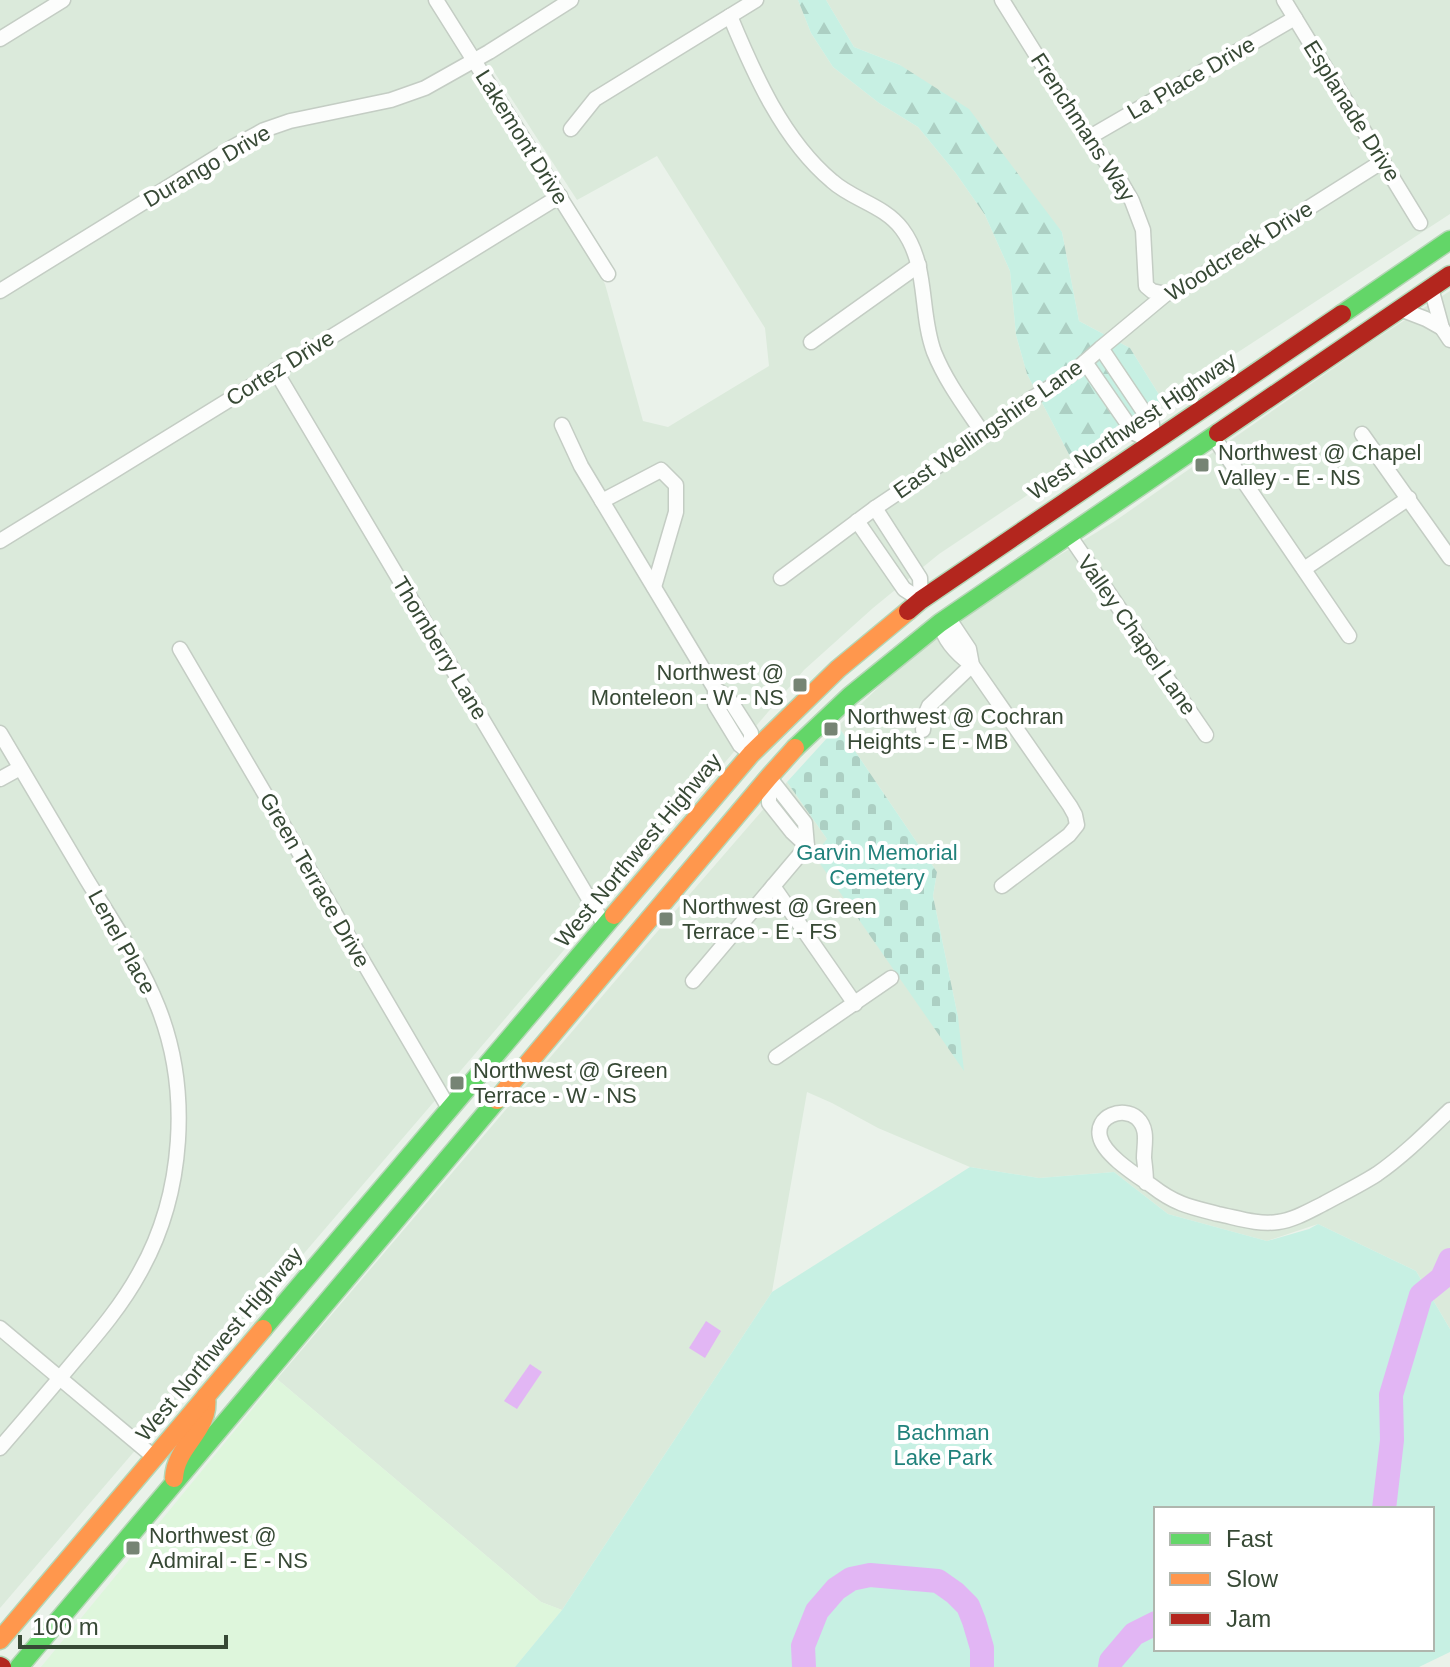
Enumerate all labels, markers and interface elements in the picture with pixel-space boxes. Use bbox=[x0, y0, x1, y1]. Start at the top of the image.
street label: La Place Drive bbox=[1123, 31, 1259, 125]
street label: Esplanade Drive bbox=[1299, 36, 1405, 186]
street label: Frenchmans Way bbox=[1026, 48, 1140, 206]
street label: Lakemont Drive bbox=[471, 65, 573, 209]
street label: Durango Drive bbox=[139, 120, 275, 212]
street label: Woodcreek Drive bbox=[1161, 196, 1317, 306]
street label: Cortez Drive bbox=[222, 325, 338, 411]
street label: West Northwest Highway bbox=[1023, 347, 1241, 505]
street label: East Wellingshire Lane bbox=[889, 354, 1087, 504]
place label: Northwest @ Chapel Valley - E - NS bbox=[1218, 440, 1421, 490]
marker: Northwest @ Chapel Valley - E - NS bbox=[1193, 456, 1211, 474]
street label: Valley Chapel Lane bbox=[1073, 550, 1201, 720]
street label: Thornberry Lane bbox=[387, 572, 493, 724]
place label: Northwest @ Monteleon - W - NS bbox=[591, 660, 784, 710]
marker: Northwest @ Monteleon - W - NS bbox=[791, 676, 809, 694]
place label: Northwest @ Cochran Heights - E - MB bbox=[847, 704, 1064, 754]
marker: Northwest @ Cochran Heights - E - MB bbox=[822, 720, 840, 738]
street label: West Northwest Highway bbox=[550, 748, 726, 952]
street label: Green Terrace Drive bbox=[255, 788, 375, 972]
park label: Garvin Memorial Cemetery bbox=[796, 840, 958, 890]
street label: Lenel Place bbox=[83, 886, 161, 998]
place label: Northwest @ Green Terrace - E - FS bbox=[682, 894, 877, 944]
marker: Northwest @ Green Terrace - E - FS bbox=[657, 910, 675, 928]
place label: Northwest @ Green Terrace - W - NS bbox=[473, 1058, 668, 1108]
marker: Northwest @ Green Terrace - W - NS bbox=[448, 1074, 466, 1092]
street label: West Northwest Highway bbox=[131, 1242, 307, 1446]
park label: Bachman Lake Park bbox=[893, 1420, 994, 1470]
legend bbox=[1154, 1507, 1434, 1651]
place label: Northwest @ Admiral - E - NS bbox=[149, 1523, 308, 1573]
text: Fast bbox=[1226, 1525, 1273, 1552]
marker: Northwest @ Admiral - E - NS bbox=[124, 1539, 142, 1557]
text: Slow bbox=[1226, 1565, 1279, 1592]
scale bar bbox=[20, 1599, 226, 1649]
text: Jam bbox=[1226, 1605, 1271, 1632]
text: 100 m bbox=[32, 1613, 99, 1640]

